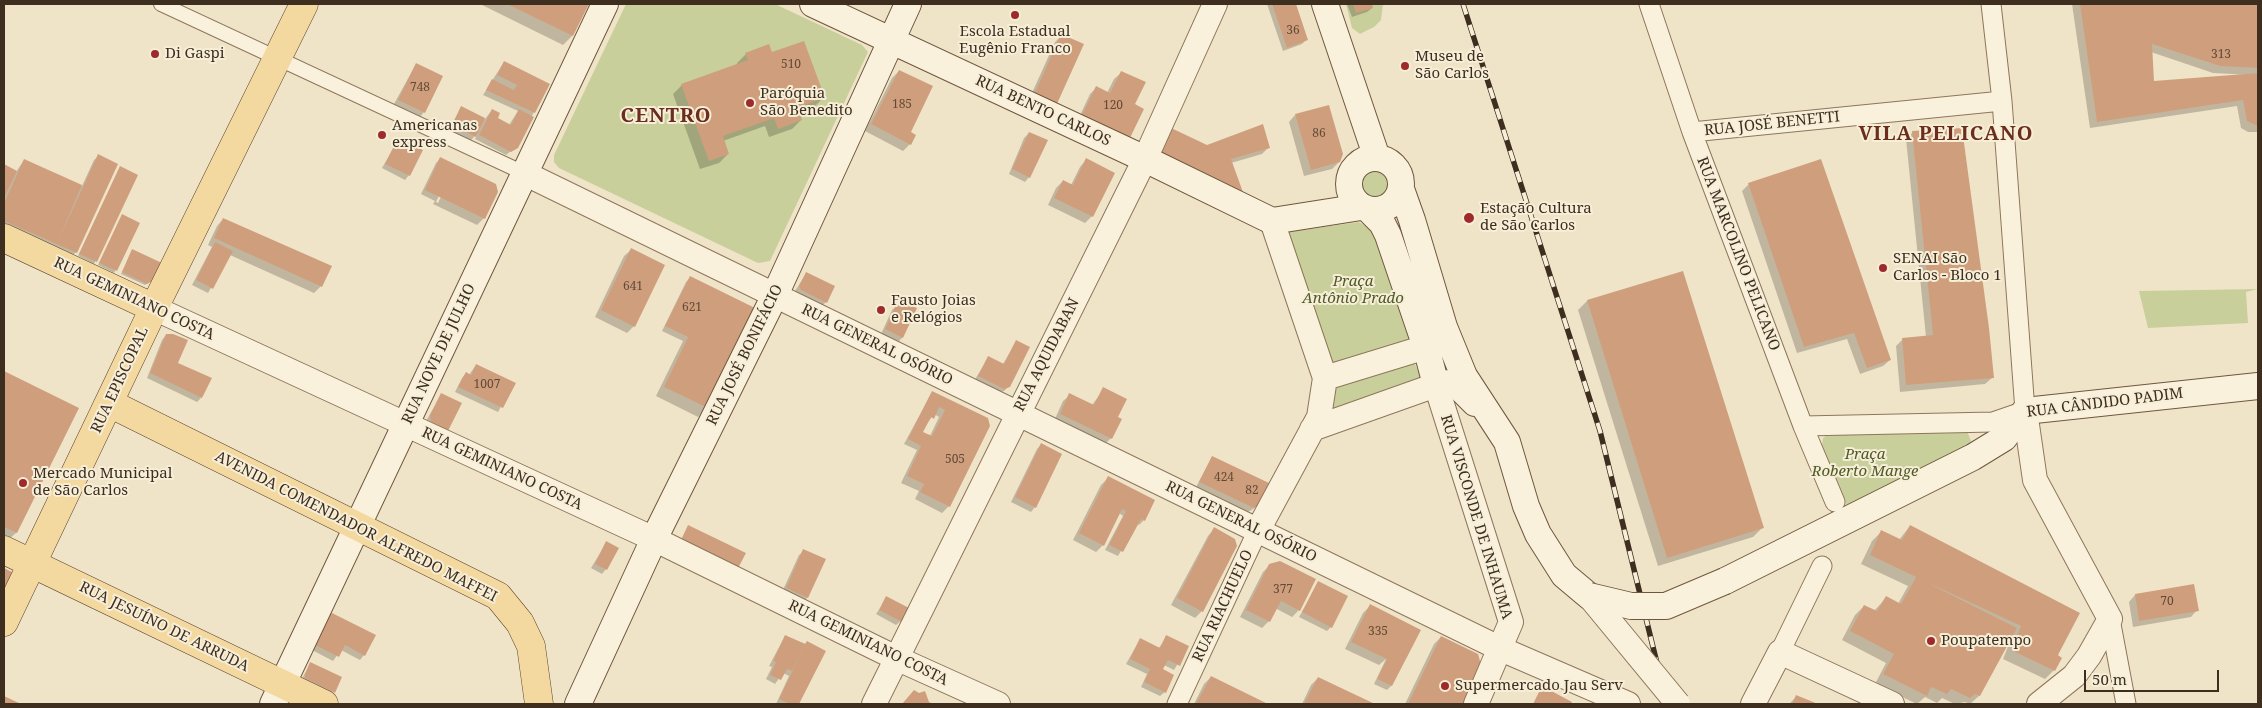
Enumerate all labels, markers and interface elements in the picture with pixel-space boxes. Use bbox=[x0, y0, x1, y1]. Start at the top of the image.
marker: Escola Estadual Eugênio Franco bbox=[1009, 9, 1021, 21]
place label: Escola Estadual Eugênio Franco bbox=[959, 23, 1071, 58]
house number: 36 bbox=[1286, 24, 1300, 38]
place label: Di Gaspi bbox=[165, 45, 225, 63]
marker: Di Gaspi bbox=[149, 48, 161, 60]
place label: Museu de São Carlos bbox=[1415, 48, 1489, 83]
house number: 313 bbox=[2211, 48, 2231, 62]
house number: 510 bbox=[781, 58, 801, 72]
marker: Museu de São Carlos bbox=[1399, 60, 1411, 72]
street label: RUA BENTO CARLOS bbox=[972, 72, 1114, 150]
house number: 748 bbox=[410, 81, 430, 95]
place label: Paróquia São Benedito bbox=[760, 85, 853, 120]
marker: Paróquia São Benedito bbox=[744, 97, 756, 109]
house number: 185 bbox=[892, 98, 912, 112]
house number: 120 bbox=[1103, 99, 1123, 113]
district label: CENTRO bbox=[620, 104, 712, 128]
street label: RUA JOSÉ BENETTI bbox=[1703, 108, 1841, 140]
place label: Americanas express bbox=[392, 117, 477, 152]
district label: VILA PELICANO bbox=[1857, 122, 2035, 146]
house number: 86 bbox=[1312, 127, 1326, 141]
marker: Americanas express bbox=[376, 129, 388, 141]
street label: RUA MARCOLINO PELICANO bbox=[1693, 155, 1783, 353]
place label: Estação Cultura de São Carlos bbox=[1480, 200, 1592, 235]
marker: Estação Cultura de São Carlos bbox=[1462, 211, 1476, 225]
place label: SENAI São Carlos - Bloco 1 bbox=[1893, 250, 2002, 285]
street label: RUA GEMINIANO COSTA bbox=[51, 254, 217, 344]
marker: SENAI São Carlos - Bloco 1 bbox=[1877, 262, 1889, 274]
park label: Praça Antônio Prado bbox=[1302, 273, 1404, 308]
house number: 641 bbox=[623, 280, 643, 294]
street label: RUA NOVE DE JULHO bbox=[399, 281, 479, 427]
street label: RUA JOSÉ BONIFÁCIO bbox=[703, 282, 787, 428]
place label: Fausto Joias e Relógios bbox=[891, 292, 976, 327]
street label: RUA AQUIDABAN bbox=[1011, 295, 1083, 415]
house number: 621 bbox=[682, 301, 702, 315]
street label: RUA GENERAL OSÓRIO bbox=[798, 301, 956, 389]
marker: Fausto Joias e Relógios bbox=[875, 304, 887, 316]
street label: RUA EPISCOPAL bbox=[87, 324, 153, 436]
house number: 1007 bbox=[474, 378, 500, 392]
street label: RUA CÂNDIDO PADIM bbox=[2026, 384, 2184, 422]
street label: RUA VISCONDE DE INHAUMA bbox=[1436, 413, 1516, 621]
street label: RUA GEMINIANO COSTA bbox=[419, 424, 585, 514]
park label: Praça Roberto Mange bbox=[1812, 446, 1918, 481]
street label: AVENIDA COMENDADOR ALFREDO MAFFEI bbox=[212, 448, 500, 606]
house number: 505 bbox=[945, 453, 965, 467]
place label: Mercado Municipal de São Carlos bbox=[33, 465, 172, 500]
house number: 424 bbox=[1214, 471, 1234, 485]
marker: Mercado Municipal de São Carlos bbox=[17, 477, 29, 489]
street label: RUA GENERAL OSÓRIO bbox=[1162, 478, 1320, 566]
house number: 82 bbox=[1245, 484, 1259, 498]
street label: RUA RIACHUELO bbox=[1189, 547, 1257, 665]
street label: RUA JESUÍNO DE ARRUDA bbox=[76, 578, 252, 676]
house number: 377 bbox=[1273, 583, 1293, 597]
house number: 70 bbox=[2160, 595, 2174, 609]
street label: RUA GEMINIANO COSTA bbox=[785, 596, 951, 690]
house number: 335 bbox=[1368, 625, 1388, 639]
place label: Poupatempo bbox=[1941, 632, 2031, 650]
marker: Poupatempo bbox=[1925, 635, 1937, 647]
scale bar bbox=[2087, 660, 2222, 692]
text: 50 m bbox=[2092, 669, 2127, 689]
place label: Supermercado Jau Serv bbox=[1455, 677, 1623, 695]
marker: Supermercado Jau Serv bbox=[1439, 680, 1451, 692]

